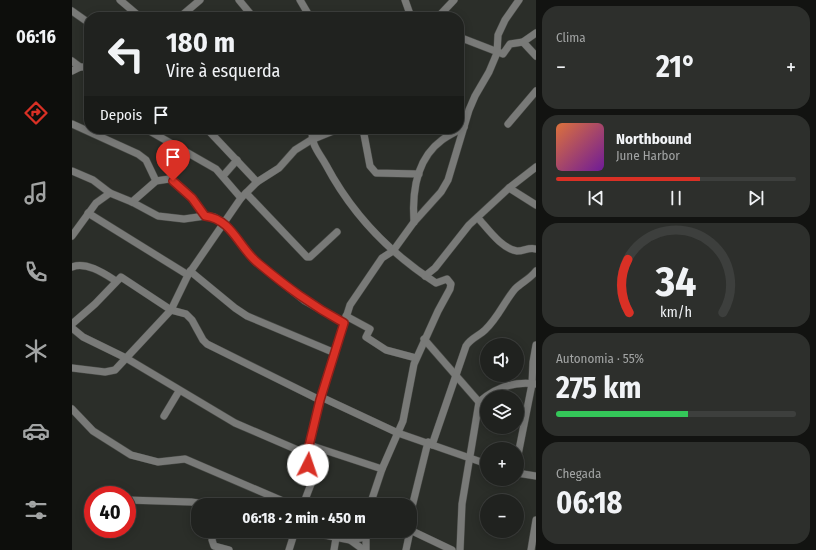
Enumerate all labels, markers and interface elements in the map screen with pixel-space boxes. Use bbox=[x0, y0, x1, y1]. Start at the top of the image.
text: 06:16 bbox=[16, 26, 56, 48]
text: 180 m bbox=[166, 26, 235, 59]
icon: left bbox=[100, 28, 152, 80]
text: Clima bbox=[556, 30, 586, 45]
text: 21° bbox=[656, 49, 696, 85]
text: − bbox=[556, 54, 566, 81]
text: + bbox=[786, 54, 796, 81]
text: Vire à esquerda bbox=[166, 60, 280, 82]
icon: directions bbox=[22, 99, 50, 127]
icon: arrive bbox=[150, 104, 172, 126]
text: Depois bbox=[100, 106, 142, 124]
text: Northbound bbox=[616, 130, 692, 148]
pin bbox=[156, 140, 190, 181]
icon: arrive bbox=[162, 146, 184, 168]
text: June Harbor bbox=[616, 148, 680, 163]
icon: music bbox=[22, 179, 50, 207]
icon: previous bbox=[585, 187, 607, 209]
icon: pause bbox=[665, 187, 687, 209]
icon: next bbox=[745, 187, 767, 209]
text: 34 bbox=[655, 257, 696, 307]
icon: phone bbox=[22, 258, 50, 286]
text: km/h bbox=[660, 304, 692, 321]
icon: climate bbox=[22, 337, 50, 365]
map controls bbox=[480, 338, 524, 538]
button: sound bbox=[480, 338, 524, 382]
text: Autonomia · 55% bbox=[556, 351, 644, 366]
text: 275 km bbox=[556, 370, 641, 406]
button: layers bbox=[480, 390, 524, 434]
icon: car bbox=[22, 417, 50, 445]
button: + bbox=[480, 442, 524, 486]
position arrow bbox=[287, 444, 329, 486]
text: Chegada bbox=[556, 466, 601, 481]
text: 06:18 bbox=[556, 485, 622, 521]
speed limit sign: 40 bbox=[84, 486, 136, 538]
button: − bbox=[480, 494, 524, 538]
icon: filters bbox=[22, 496, 50, 524]
text: 06:18 · 2 min · 450 m bbox=[242, 509, 366, 527]

